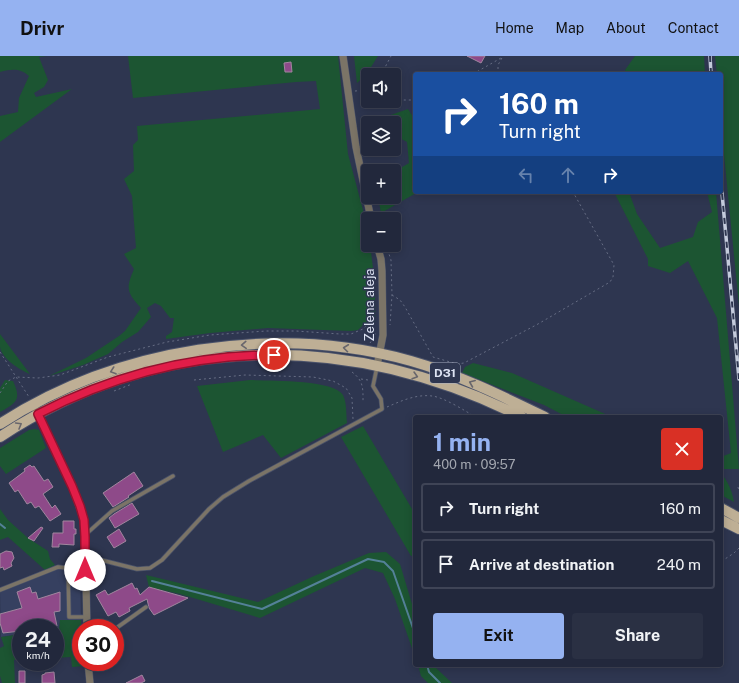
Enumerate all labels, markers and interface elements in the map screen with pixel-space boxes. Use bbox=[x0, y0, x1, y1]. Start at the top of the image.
text: Drivr bbox=[20, 17, 64, 39]
text: Home bbox=[495, 20, 534, 36]
text: Map bbox=[556, 20, 584, 36]
text: About bbox=[606, 20, 646, 36]
text: Contact bbox=[668, 20, 719, 36]
map controls bbox=[361, 68, 401, 252]
button: sound bbox=[361, 68, 401, 108]
text: 160 m bbox=[499, 87, 579, 120]
icon: right bbox=[433, 88, 485, 140]
button: layers bbox=[361, 116, 401, 156]
text: Turn right bbox=[499, 121, 581, 142]
button: + bbox=[361, 164, 401, 204]
icon: left bbox=[515, 164, 537, 186]
icon: ahead bbox=[557, 164, 579, 186]
icon: right bbox=[599, 164, 621, 186]
button: − bbox=[361, 212, 401, 252]
street label: Zelena aleja bbox=[362, 268, 377, 342]
pin bbox=[257, 338, 291, 372]
one-way arrow bbox=[241, 341, 247, 350]
icon: arrive bbox=[263, 344, 285, 366]
one-way arrow bbox=[343, 344, 349, 353]
road number: D31 bbox=[430, 363, 460, 383]
one-way arrow bbox=[110, 366, 117, 374]
one-way arrow bbox=[411, 371, 418, 380]
one-way arrow bbox=[468, 380, 476, 388]
one-way arrow bbox=[15, 422, 22, 429]
text: 1 min bbox=[433, 428, 491, 456]
button: close bbox=[661, 428, 703, 470]
text: 400 m · 09:57 bbox=[433, 457, 516, 472]
icon: right bbox=[435, 497, 457, 519]
text: Turn right bbox=[469, 500, 539, 517]
text: 160 m bbox=[660, 500, 701, 517]
position arrow bbox=[64, 549, 106, 591]
icon: arrive bbox=[435, 553, 457, 575]
text: Arrive at destination bbox=[469, 556, 614, 573]
text: 240 m bbox=[657, 556, 701, 573]
button: Exit bbox=[433, 613, 564, 659]
button: Share bbox=[572, 613, 703, 659]
speed limit sign: 30 bbox=[72, 619, 124, 671]
text: 24 bbox=[25, 628, 51, 652]
text: km/h bbox=[26, 649, 50, 661]

